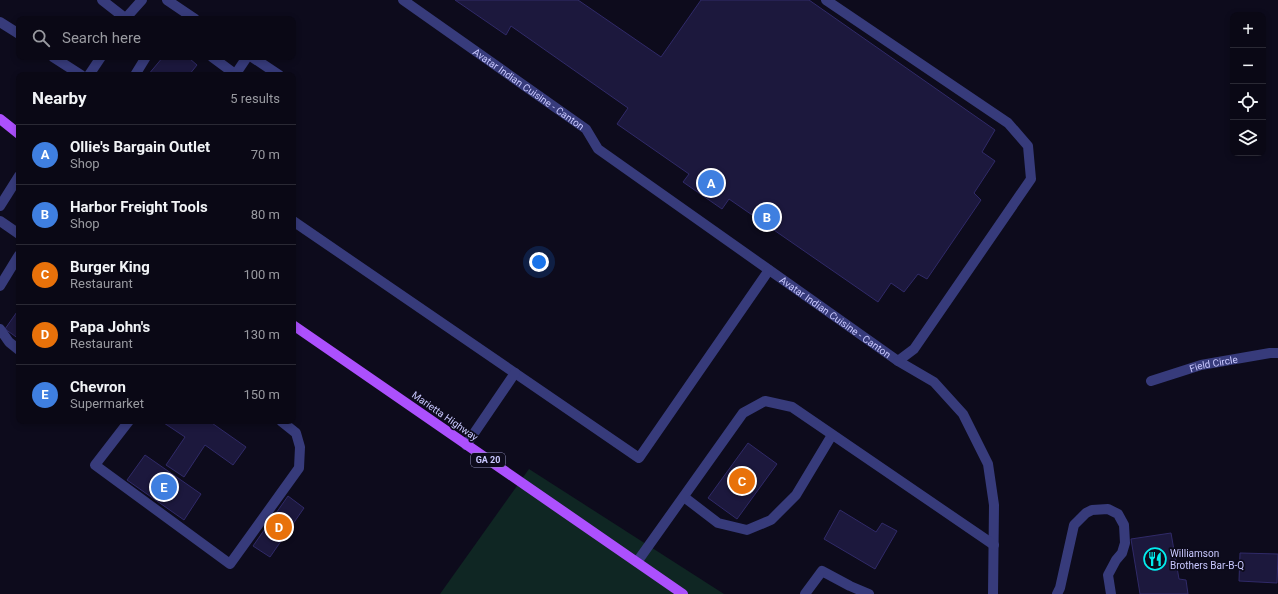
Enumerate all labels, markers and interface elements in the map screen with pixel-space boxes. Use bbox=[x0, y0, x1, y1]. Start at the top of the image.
map controls bbox=[1230, 12, 1266, 156]
button: + bbox=[1230, 12, 1266, 48]
search box bbox=[16, 16, 296, 60]
icon: search bbox=[30, 27, 52, 49]
text: Search here bbox=[62, 29, 141, 47]
street label: Avatar Indian Cuisine - Canton bbox=[471, 46, 587, 132]
button: − bbox=[1230, 48, 1266, 84]
button: locate bbox=[1230, 84, 1266, 120]
text: Nearby bbox=[32, 88, 87, 108]
text: 5 results bbox=[230, 91, 280, 106]
button: layers bbox=[1230, 120, 1266, 156]
text: Ollie's Bargain Outlet bbox=[70, 138, 210, 156]
text: A bbox=[41, 147, 49, 162]
text: 70 m bbox=[251, 147, 280, 162]
text: Shop bbox=[70, 156, 100, 171]
pin: A bbox=[698, 168, 724, 198]
text: Harbor Freight Tools bbox=[70, 198, 208, 216]
pin: B bbox=[754, 202, 780, 232]
text: B bbox=[41, 207, 49, 222]
text: 80 m bbox=[251, 207, 280, 222]
text: Shop bbox=[70, 216, 100, 231]
your location bbox=[529, 252, 549, 272]
text: Burger King bbox=[70, 258, 150, 276]
text: C bbox=[41, 267, 49, 282]
text: 100 m bbox=[243, 267, 280, 282]
street label: Avatar Indian Cuisine - Canton bbox=[778, 274, 893, 360]
text: Restaurant bbox=[70, 276, 133, 291]
text: Papa John's bbox=[70, 318, 150, 336]
text: D bbox=[41, 327, 49, 342]
text: 130 m bbox=[243, 327, 280, 342]
text: Restaurant bbox=[70, 336, 133, 351]
street label: Field Circle bbox=[1188, 353, 1238, 374]
text: Chevron bbox=[70, 378, 126, 396]
text: E bbox=[41, 387, 49, 402]
text: 150 m bbox=[243, 387, 280, 402]
street label: Marietta Highway bbox=[410, 389, 480, 443]
text: Supermarket bbox=[70, 396, 144, 411]
road number: GA 20 bbox=[471, 453, 505, 467]
pin: C bbox=[729, 466, 755, 496]
pin: E bbox=[151, 472, 177, 502]
pin: D bbox=[266, 512, 292, 542]
restaurant icon: Williamson Brothers Bar-B-Q bbox=[1142, 546, 1168, 572]
place label: Williamson Brothers Bar-B-Q bbox=[1170, 548, 1244, 571]

